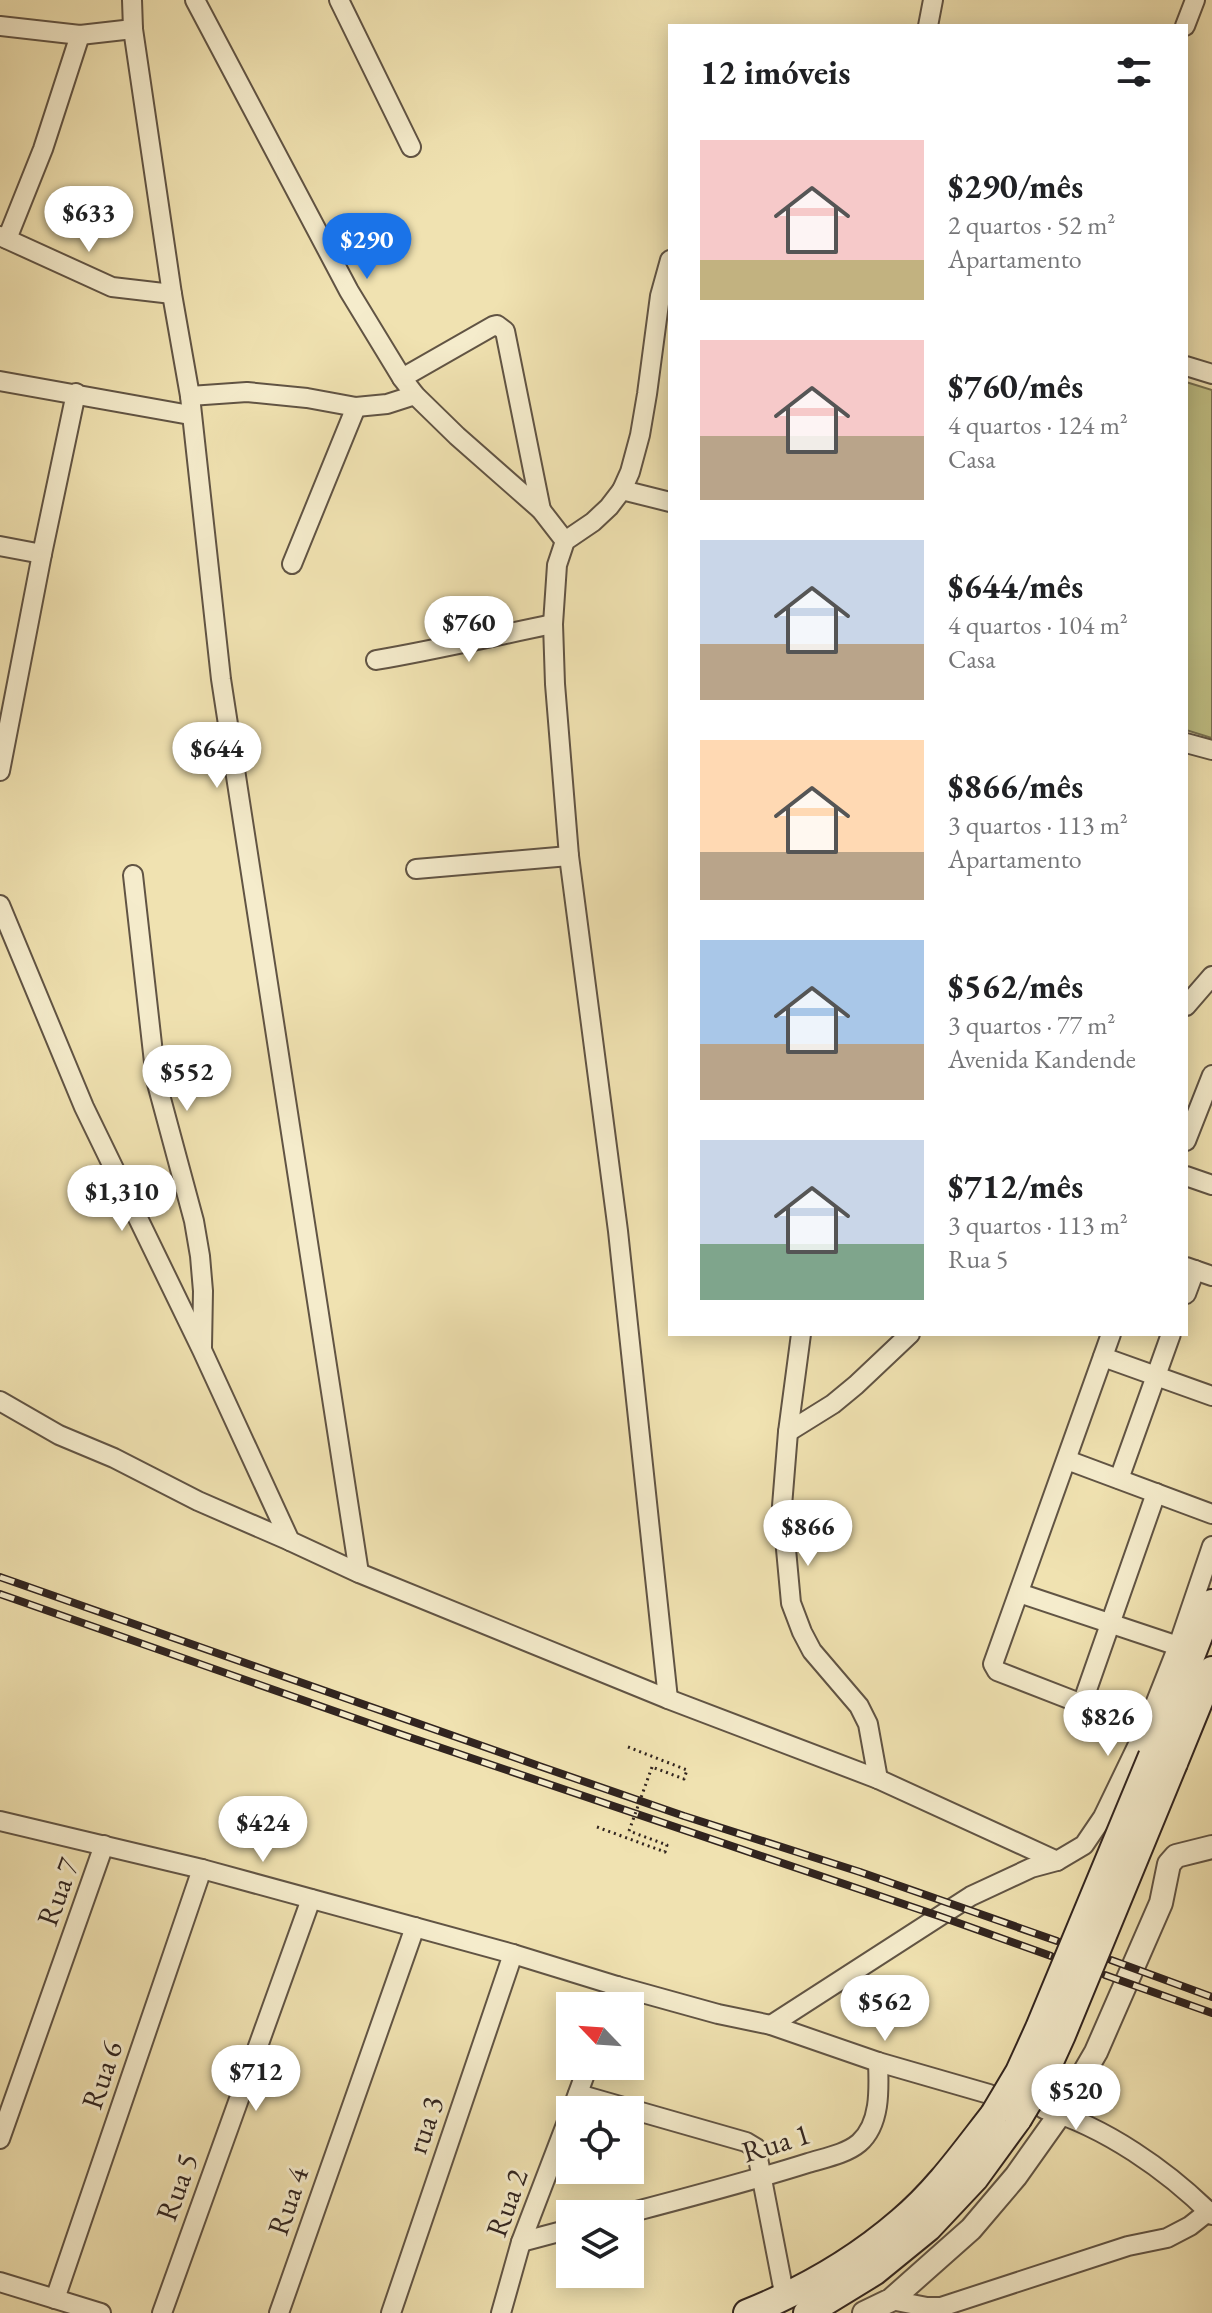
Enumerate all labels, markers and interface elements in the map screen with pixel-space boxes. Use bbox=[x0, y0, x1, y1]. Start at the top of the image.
text: 12 imóveis bbox=[700, 50, 850, 94]
icon: filters bbox=[1112, 50, 1156, 94]
text: $290/mês bbox=[948, 164, 1083, 208]
icon: home bbox=[764, 172, 860, 268]
pin: $633 bbox=[42, 186, 136, 254]
text: $633 bbox=[62, 195, 116, 229]
text: 2 quartos · 52 m² bbox=[948, 208, 1115, 242]
pin: $290 bbox=[320, 213, 414, 281]
text: $290 bbox=[340, 222, 394, 256]
text: Apartamento bbox=[948, 242, 1082, 276]
text: $760/mês bbox=[948, 364, 1083, 408]
icon: home bbox=[764, 372, 860, 468]
text: 4 quartos · 124 m² bbox=[948, 408, 1128, 442]
text: Casa bbox=[948, 442, 996, 476]
text: $644/mês bbox=[948, 564, 1083, 608]
icon: home bbox=[764, 572, 860, 668]
pin: $760 bbox=[422, 596, 516, 664]
text: $760 bbox=[442, 605, 496, 639]
text: 4 quartos · 104 m² bbox=[948, 608, 1128, 642]
text: Casa bbox=[948, 642, 996, 676]
pin: $644 bbox=[170, 722, 264, 790]
text: $644 bbox=[190, 731, 244, 765]
text: $866/mês bbox=[948, 764, 1083, 808]
icon: home bbox=[764, 772, 860, 868]
text: 3 quartos · 113 m² bbox=[948, 808, 1128, 842]
text: Apartamento bbox=[948, 842, 1082, 876]
text: $562/mês bbox=[948, 964, 1083, 1008]
icon: home bbox=[764, 972, 860, 1068]
text: 3 quartos · 77 m² bbox=[948, 1008, 1115, 1042]
text: Avenida Kandende bbox=[948, 1042, 1136, 1076]
pin: $552 bbox=[140, 1045, 234, 1113]
text: $552 bbox=[160, 1054, 214, 1088]
text: $712/mês bbox=[948, 1164, 1083, 1208]
pin: $1,310 bbox=[57, 1165, 187, 1233]
icon: home bbox=[764, 1172, 860, 1268]
text: $1,310 bbox=[85, 1174, 159, 1208]
text: 3 quartos · 113 m² bbox=[948, 1208, 1128, 1242]
text: Rua 5 bbox=[948, 1242, 1008, 1276]
pin: $866 bbox=[761, 1500, 855, 1568]
text: $866 bbox=[781, 1509, 835, 1543]
pin: $826 bbox=[1061, 1690, 1155, 1758]
text: $826 bbox=[1081, 1699, 1135, 1733]
pin: $424 bbox=[216, 1796, 310, 1864]
text: $424 bbox=[236, 1805, 290, 1839]
street label: Rua 7 bbox=[27, 1852, 88, 1931]
pin: $562 bbox=[838, 1975, 932, 2043]
text: $562 bbox=[858, 1984, 912, 2018]
north arrow bbox=[556, 1992, 644, 2080]
map controls bbox=[556, 1992, 644, 2288]
street label: Rua 6 bbox=[72, 2036, 131, 2114]
pin: $712 bbox=[209, 2045, 303, 2113]
text: $712 bbox=[229, 2054, 283, 2088]
pin: $520 bbox=[1029, 2064, 1123, 2132]
text: $520 bbox=[1049, 2073, 1103, 2107]
street label: rua 3 bbox=[397, 2091, 452, 2159]
button: locate bbox=[556, 2096, 644, 2184]
street label: Rua 1 bbox=[737, 2114, 815, 2171]
street label: Rua 5 bbox=[146, 2147, 207, 2226]
street label: Rua 4 bbox=[258, 2161, 317, 2240]
street label: Rua 2 bbox=[476, 2163, 537, 2242]
button: layers bbox=[556, 2200, 644, 2288]

